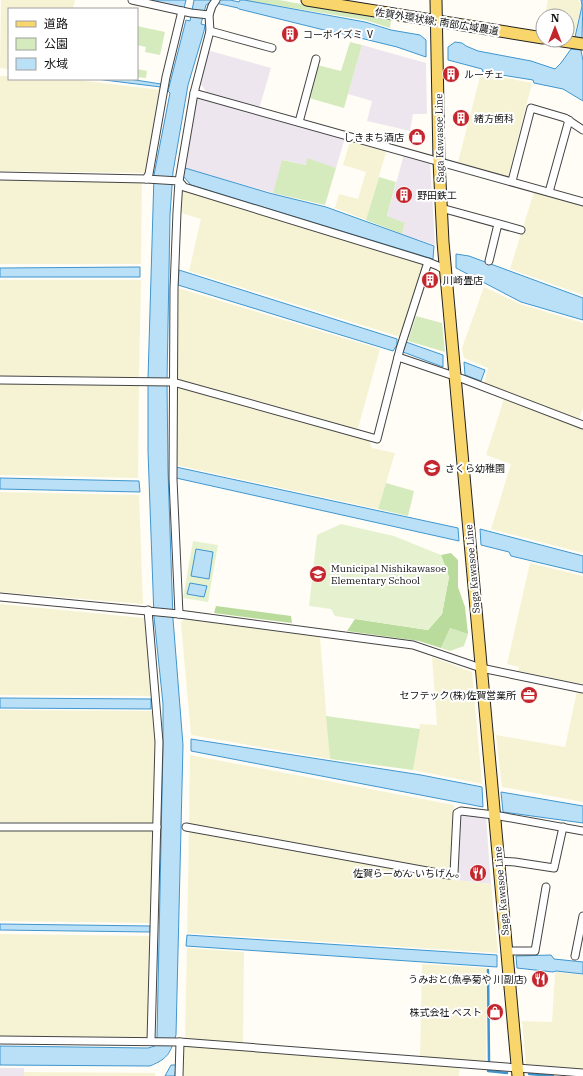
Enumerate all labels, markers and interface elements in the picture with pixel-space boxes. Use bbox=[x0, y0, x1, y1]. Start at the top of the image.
street label: 佐賀外環状線; 南部広域農道 bbox=[374, 5, 500, 38]
legend bbox=[8, 8, 138, 80]
north arrow bbox=[535, 8, 575, 48]
text: N bbox=[551, 11, 560, 25]
text: 道路 bbox=[44, 16, 68, 31]
building icon: コーポイズミ Ⅴ bbox=[280, 24, 300, 44]
place label: コーポイズミ Ⅴ bbox=[303, 28, 375, 41]
text: 公園 bbox=[44, 36, 68, 51]
text: 水域 bbox=[44, 56, 68, 71]
building icon: ルーチェ bbox=[441, 64, 461, 84]
place label: ルーチェ bbox=[464, 68, 504, 81]
street label: Saga Kawasoe Line bbox=[432, 93, 447, 183]
building icon: 緒方歯科 bbox=[451, 108, 471, 128]
place label: 緒方歯科 bbox=[474, 112, 514, 125]
shop icon: しきまち酒店 bbox=[407, 127, 427, 147]
place label: しきまち酒店 bbox=[344, 131, 404, 144]
building icon: 野田鉄工 bbox=[394, 185, 414, 205]
place label: 野田鉄工 bbox=[417, 189, 457, 202]
building icon: 川崎畳店 bbox=[420, 270, 440, 290]
place label: 川崎畳店 bbox=[443, 274, 483, 287]
school or university icon: さくら幼稚園 bbox=[422, 458, 442, 478]
place label: さくら幼稚園 bbox=[445, 462, 505, 475]
street label: Saga Kawasoe Line bbox=[462, 524, 483, 614]
place label: Municipal Nishikawasoe Elementary School bbox=[331, 562, 446, 587]
school or university icon: Municipal Nishikawasoe Elementary School bbox=[308, 564, 328, 584]
office icon: セフテック(株)佐賀営業所 bbox=[519, 685, 539, 705]
place label: セフテック(株)佐賀営業所 bbox=[399, 689, 516, 702]
street label: Saga Kawasoe Line bbox=[491, 846, 512, 936]
restaurant icon: 佐賀らーめん いちげん。 bbox=[468, 863, 488, 883]
place label: 佐賀らーめん いちげん。 bbox=[353, 867, 465, 880]
restaurant icon: うみおと(魚亭菊や 川副店) bbox=[530, 969, 550, 989]
place label: うみおと(魚亭菊や 川副店) bbox=[408, 973, 527, 986]
shop icon: 株式会社 ベスト bbox=[485, 1002, 505, 1022]
place label: 株式会社 ベスト bbox=[409, 1006, 482, 1019]

